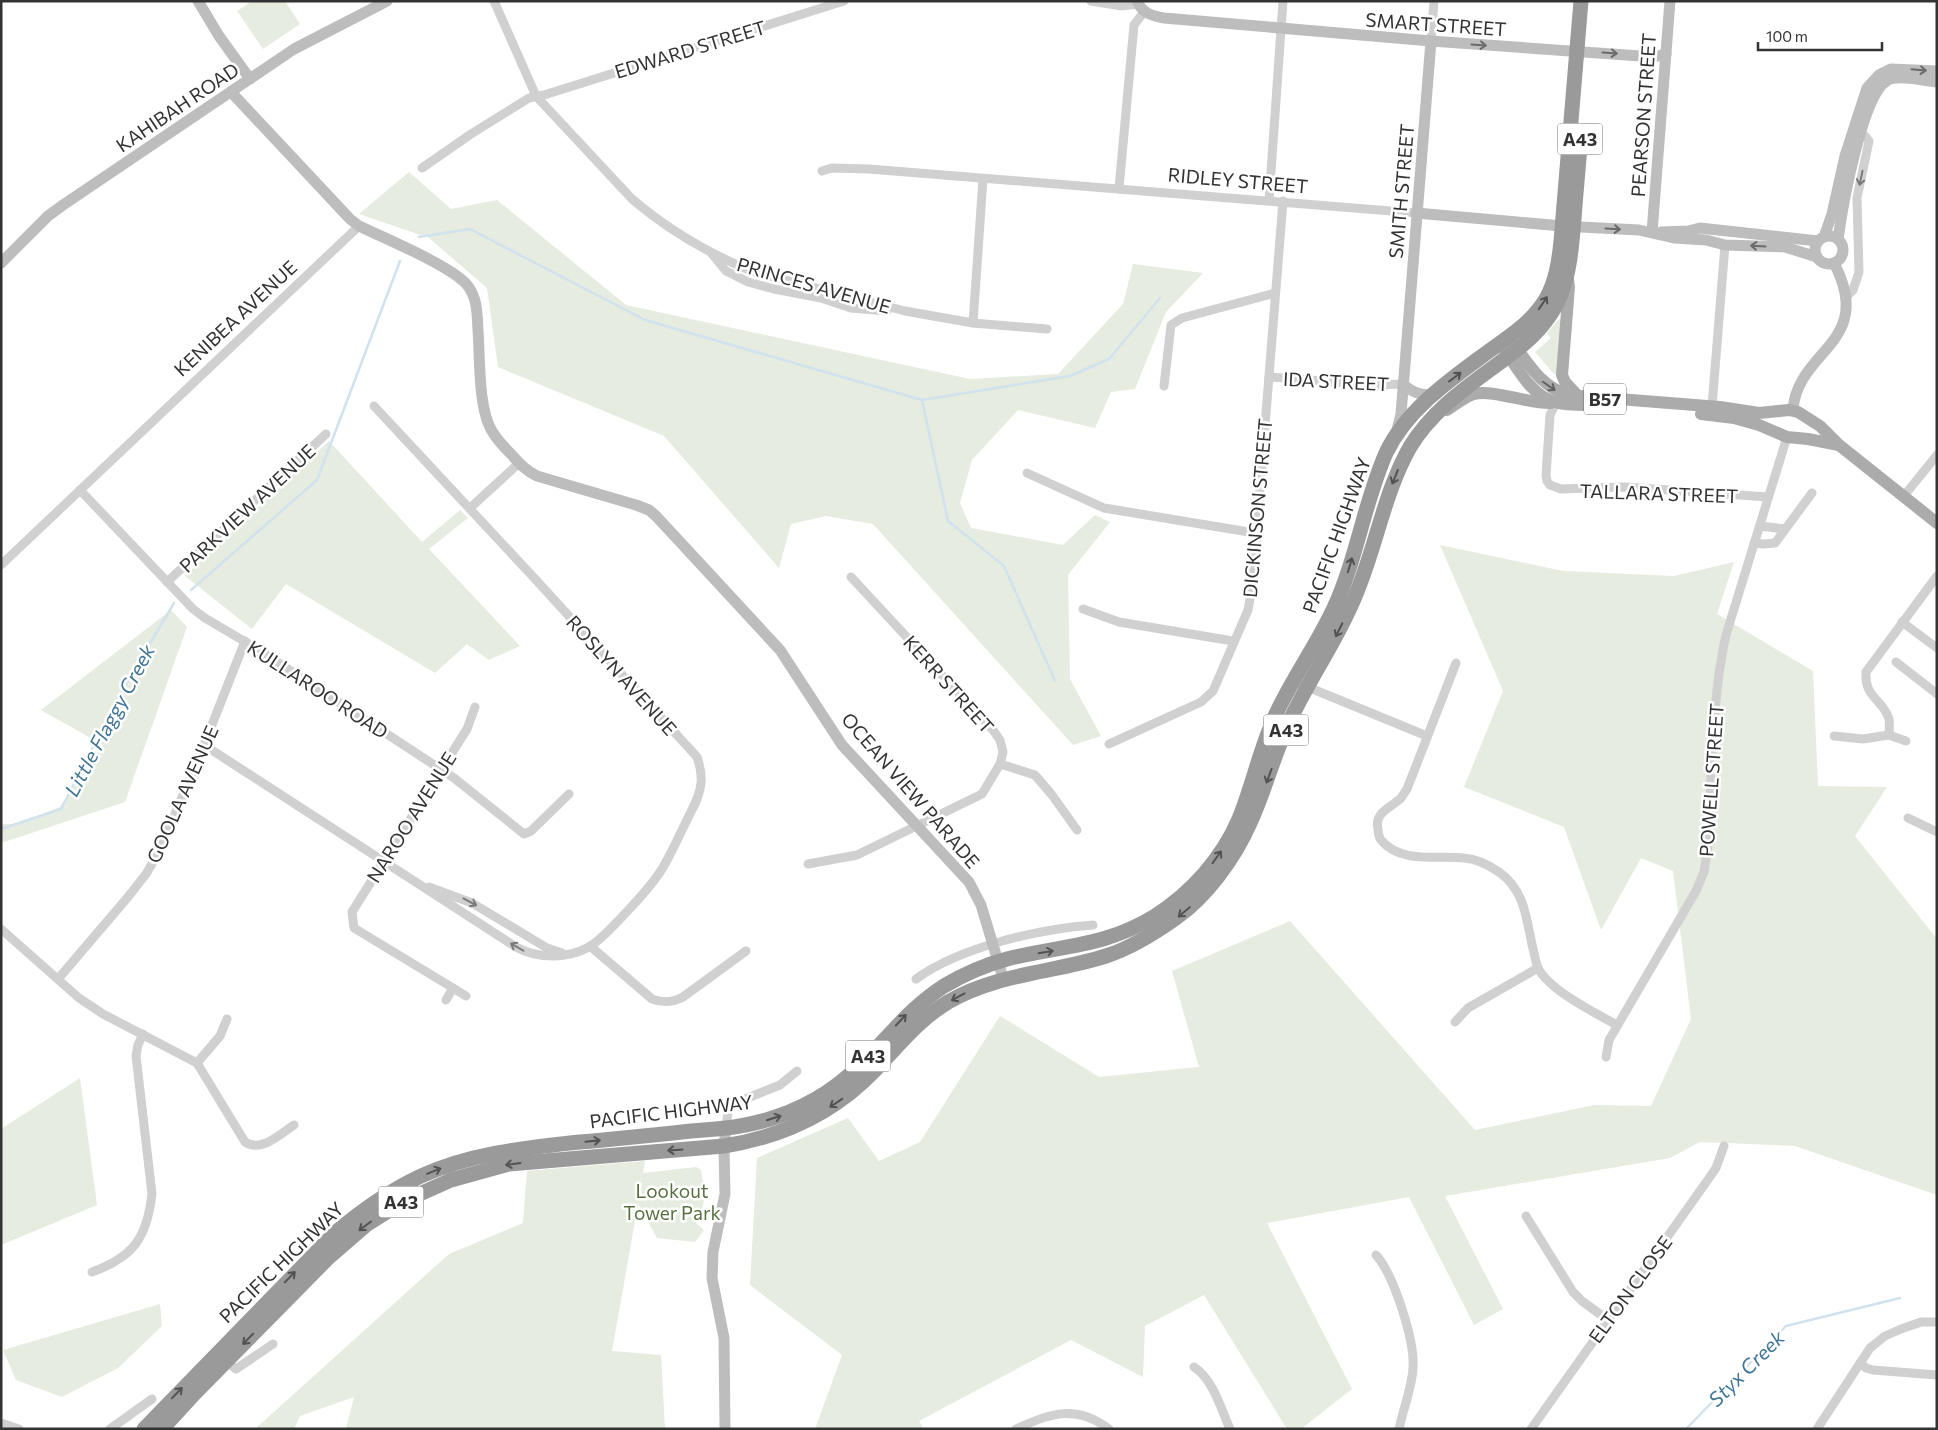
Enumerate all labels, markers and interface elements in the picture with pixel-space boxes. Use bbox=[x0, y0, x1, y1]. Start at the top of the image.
street label: SMART STREET bbox=[1365, 8, 1507, 40]
street label: EDWARD STREET bbox=[612, 15, 768, 83]
scale bar bbox=[1758, 20, 1882, 52]
text: 100 m bbox=[1766, 27, 1808, 45]
street label: PEARSON STREET bbox=[1626, 32, 1660, 198]
one-way arrow bbox=[1471, 40, 1487, 49]
one-way arrow bbox=[1601, 48, 1617, 58]
street label: KAHIBAH ROAD bbox=[111, 57, 243, 157]
one-way arrow bbox=[1910, 65, 1926, 74]
street label: SMITH STREET bbox=[1384, 123, 1418, 259]
road number: A43 bbox=[1558, 124, 1602, 154]
street label: RIDLEY STREET bbox=[1167, 162, 1309, 198]
one-way arrow bbox=[1856, 169, 1865, 185]
one-way arrow bbox=[1604, 224, 1620, 233]
one-way arrow bbox=[1750, 241, 1766, 250]
street label: PRINCES AVENUE bbox=[734, 252, 894, 318]
street label: KENIBEA AVENUE bbox=[169, 255, 301, 381]
one-way arrow bbox=[1538, 296, 1548, 310]
street label: IDA STREET bbox=[1282, 367, 1390, 395]
one-way arrow bbox=[1448, 372, 1462, 382]
one-way arrow bbox=[1542, 381, 1556, 391]
road number: B57 bbox=[1584, 384, 1626, 414]
street label: DICKINSON STREET bbox=[1238, 417, 1276, 599]
street label: PARKVIEW AVENUE bbox=[174, 439, 320, 577]
street label: PACIFIC HIGHWAY bbox=[1297, 454, 1375, 616]
one-way arrow bbox=[1390, 469, 1399, 485]
street label: TALLARA STREET bbox=[1579, 479, 1739, 507]
one-way arrow bbox=[1346, 557, 1356, 573]
street label: ROSLYN AVENUE bbox=[562, 610, 682, 740]
one-way arrow bbox=[1334, 622, 1343, 637]
street label: KERR STREET bbox=[899, 630, 999, 738]
street label: KULLAROO ROAD bbox=[243, 635, 393, 743]
water label: Little Flaggy Creek bbox=[59, 639, 160, 800]
street label: POWELL STREET bbox=[1694, 703, 1728, 857]
street label: OCEAN VIEW PARADE bbox=[837, 707, 985, 873]
road number: A43 bbox=[1264, 714, 1308, 746]
street label: GOOLA AVENUE bbox=[141, 722, 223, 866]
street label: NAROO AVENUE bbox=[361, 747, 461, 887]
one-way arrow bbox=[1263, 767, 1273, 783]
one-way arrow bbox=[1212, 850, 1222, 864]
one-way arrow bbox=[462, 897, 477, 907]
one-way arrow bbox=[1177, 906, 1190, 917]
one-way arrow bbox=[509, 942, 524, 952]
one-way arrow bbox=[1037, 946, 1053, 956]
one-way arrow bbox=[951, 993, 966, 1002]
one-way arrow bbox=[895, 1014, 907, 1027]
road number: A43 bbox=[846, 1040, 890, 1072]
street label: PACIFIC HIGHWAY bbox=[588, 1090, 754, 1132]
one-way arrow bbox=[829, 1098, 843, 1108]
one-way arrow bbox=[766, 1112, 782, 1122]
one-way arrow bbox=[585, 1136, 601, 1146]
one-way arrow bbox=[667, 1145, 683, 1155]
one-way arrow bbox=[505, 1159, 521, 1169]
one-way arrow bbox=[426, 1166, 441, 1175]
park label: Lookout Tower Park bbox=[623, 1179, 721, 1224]
road number: A43 bbox=[378, 1186, 424, 1218]
street label: PACIFIC HIGHWAY bbox=[214, 1197, 348, 1327]
one-way arrow bbox=[359, 1221, 372, 1232]
street label: ELTON CLOSE bbox=[1583, 1231, 1677, 1347]
one-way arrow bbox=[284, 1271, 296, 1283]
water label: Styx Creek bbox=[1703, 1324, 1790, 1411]
one-way arrow bbox=[242, 1333, 254, 1346]
one-way arrow bbox=[171, 1387, 183, 1400]

